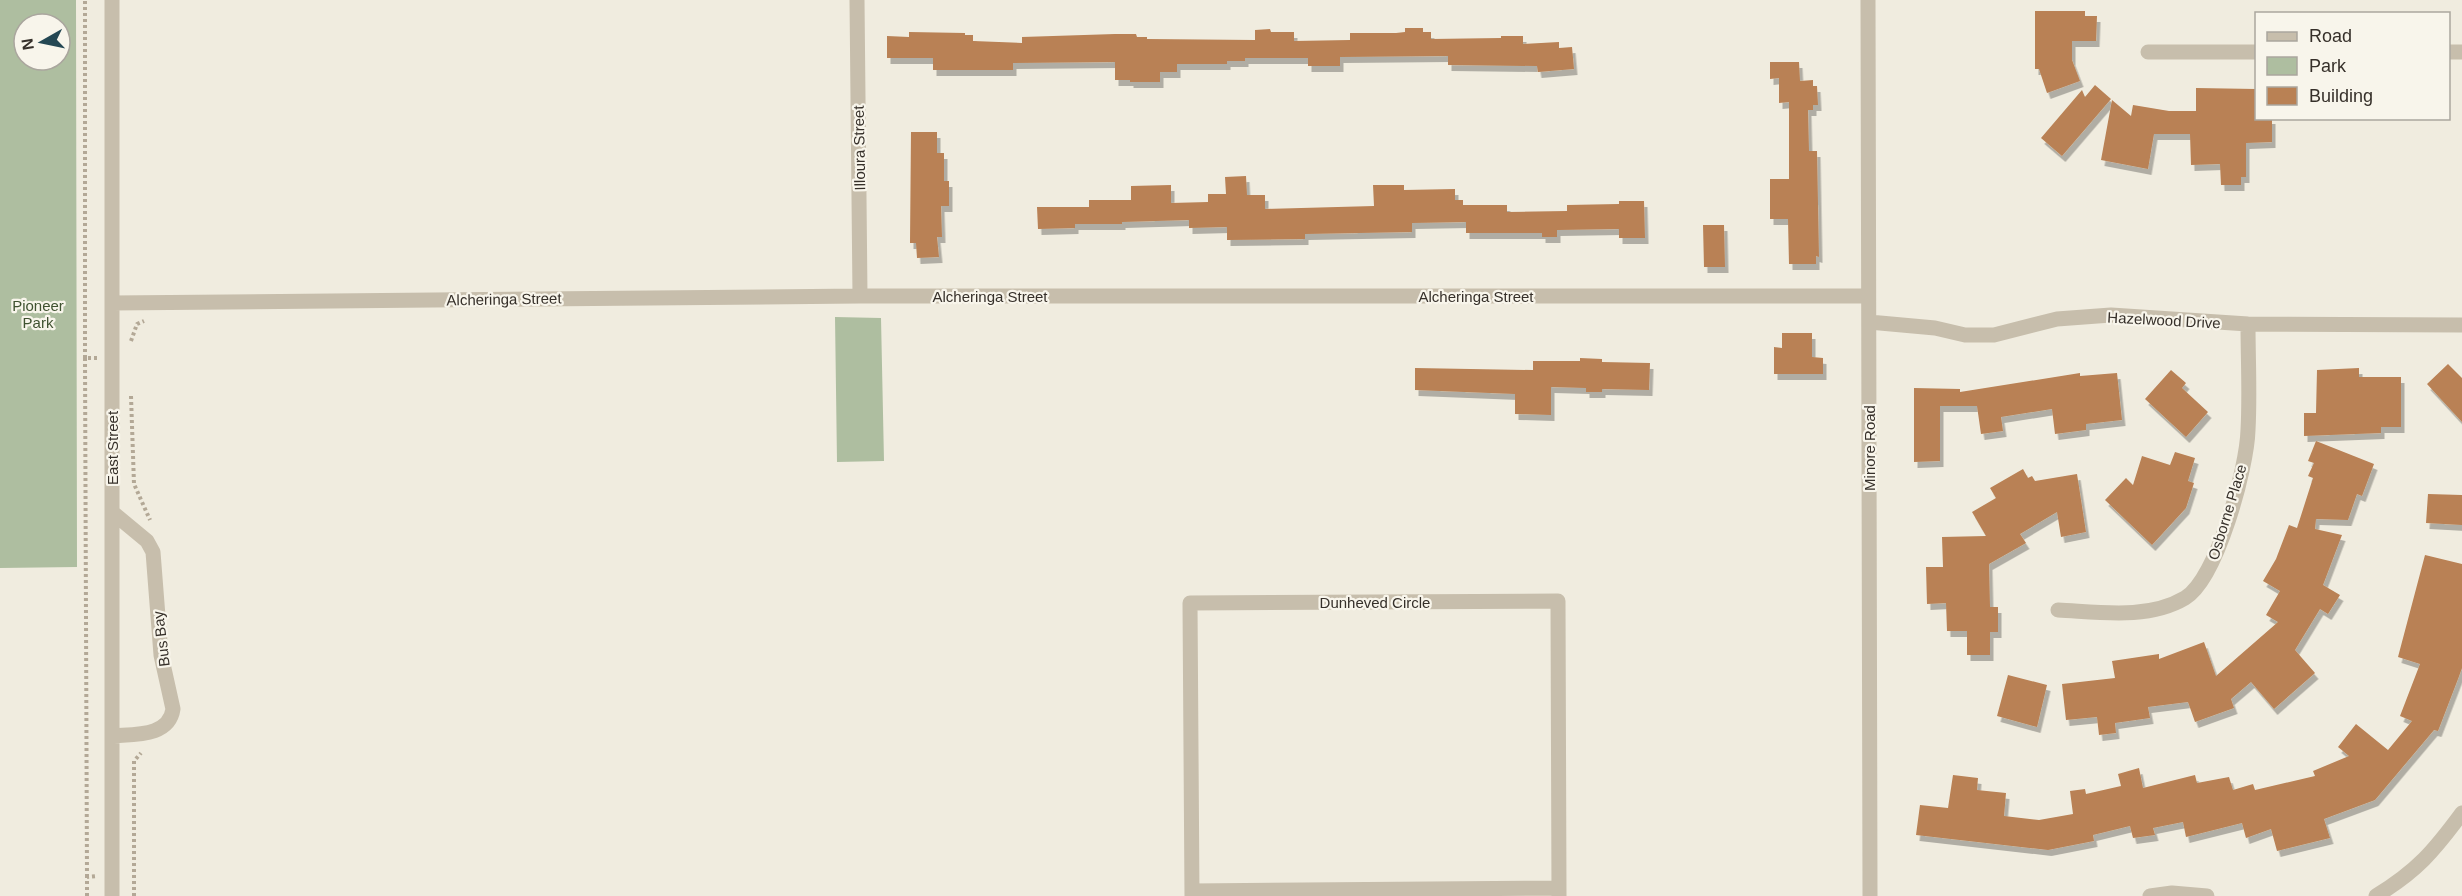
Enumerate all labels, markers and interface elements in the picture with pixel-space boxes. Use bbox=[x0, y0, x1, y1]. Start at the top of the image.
north arrow bbox=[12, 12, 72, 72]
legend bbox=[2255, 12, 2450, 120]
text: Road bbox=[2309, 26, 2352, 46]
text: N bbox=[18, 37, 37, 51]
text: Park bbox=[2309, 56, 2347, 76]
text: Building bbox=[2309, 86, 2373, 106]
street label: Illoura Street bbox=[850, 105, 868, 191]
street label: Alcheringa Street bbox=[932, 288, 1048, 305]
street label: Alcheringa Street bbox=[1418, 288, 1534, 305]
street label: Alcheringa Street bbox=[446, 289, 562, 309]
park label: Pioneer Park bbox=[12, 297, 64, 331]
street label: Hazelwood Drive bbox=[2107, 309, 2221, 331]
street label: Minore Road bbox=[1861, 405, 1878, 491]
street label: East Street bbox=[104, 410, 121, 485]
street label: Osborne Place bbox=[2204, 462, 2250, 562]
street label: Dunheved Circle bbox=[1320, 594, 1430, 611]
street label: Bus Bay bbox=[149, 610, 173, 668]

